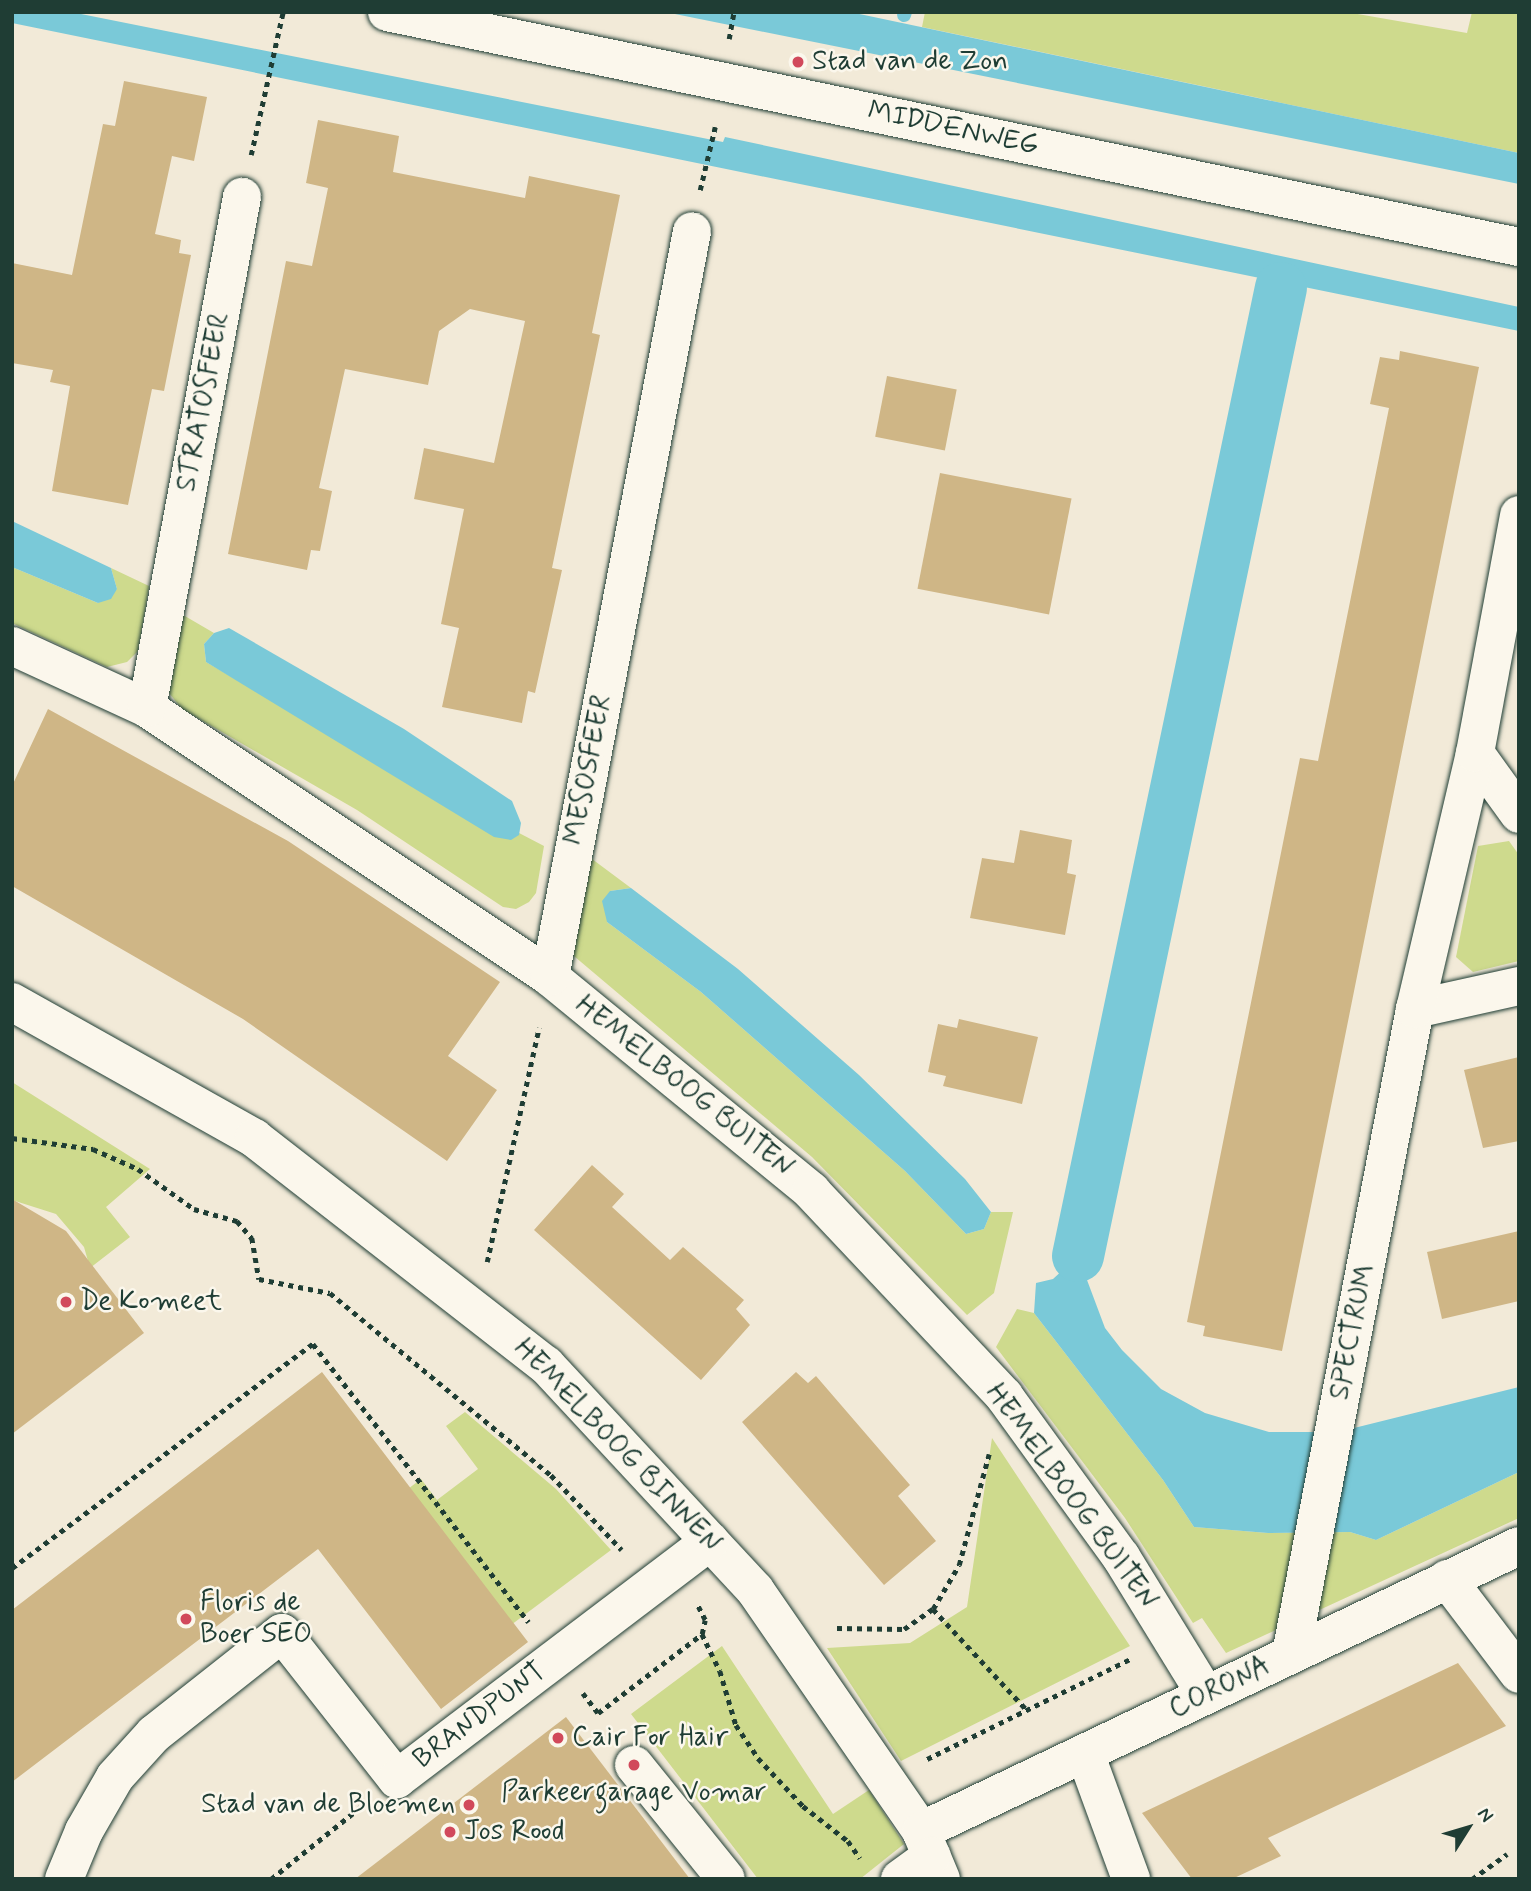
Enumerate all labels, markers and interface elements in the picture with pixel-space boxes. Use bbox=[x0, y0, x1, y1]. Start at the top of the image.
place label: Stad van de Zon bbox=[812, 45, 1008, 79]
marker: Stad van de Zon bbox=[790, 54, 806, 70]
street label: MIDDENWEG bbox=[865, 95, 1041, 163]
street label: STRATOSFEER bbox=[170, 309, 238, 495]
street label: MESOSFEER bbox=[558, 692, 620, 848]
street label: HEMELBOOG BUITEN bbox=[564, 985, 804, 1189]
street label: SPECTRUM bbox=[1323, 1261, 1383, 1403]
place label: De Komeet bbox=[80, 1285, 216, 1319]
marker: De Komeet bbox=[58, 1294, 74, 1310]
street label: HEMELBOOG BINNEN bbox=[506, 1332, 728, 1560]
street label: HEMELBOOG BUITEN bbox=[974, 1373, 1168, 1621]
place label: Floris de Boer SEO bbox=[200, 1586, 312, 1652]
marker: Floris de Boer SEO bbox=[178, 1611, 194, 1627]
street label: CORONA bbox=[1164, 1649, 1276, 1727]
street label: BRANDPUNT bbox=[407, 1655, 553, 1777]
place label: Cair For Hair bbox=[572, 1721, 730, 1755]
marker: Cair For Hair bbox=[550, 1730, 566, 1746]
marker: Parkeergarage Vomar bbox=[626, 1757, 642, 1773]
place label: Parkeergarage Vomar bbox=[503, 1776, 765, 1810]
place label: Stad van de Bloemen bbox=[201, 1788, 455, 1822]
north arrow bbox=[1433, 1793, 1503, 1863]
marker: Stad van de Bloemen bbox=[461, 1797, 477, 1813]
text: N bbox=[1471, 1802, 1499, 1828]
place label: Jos Rood bbox=[464, 1815, 564, 1849]
marker: Jos Rood bbox=[442, 1824, 458, 1840]

